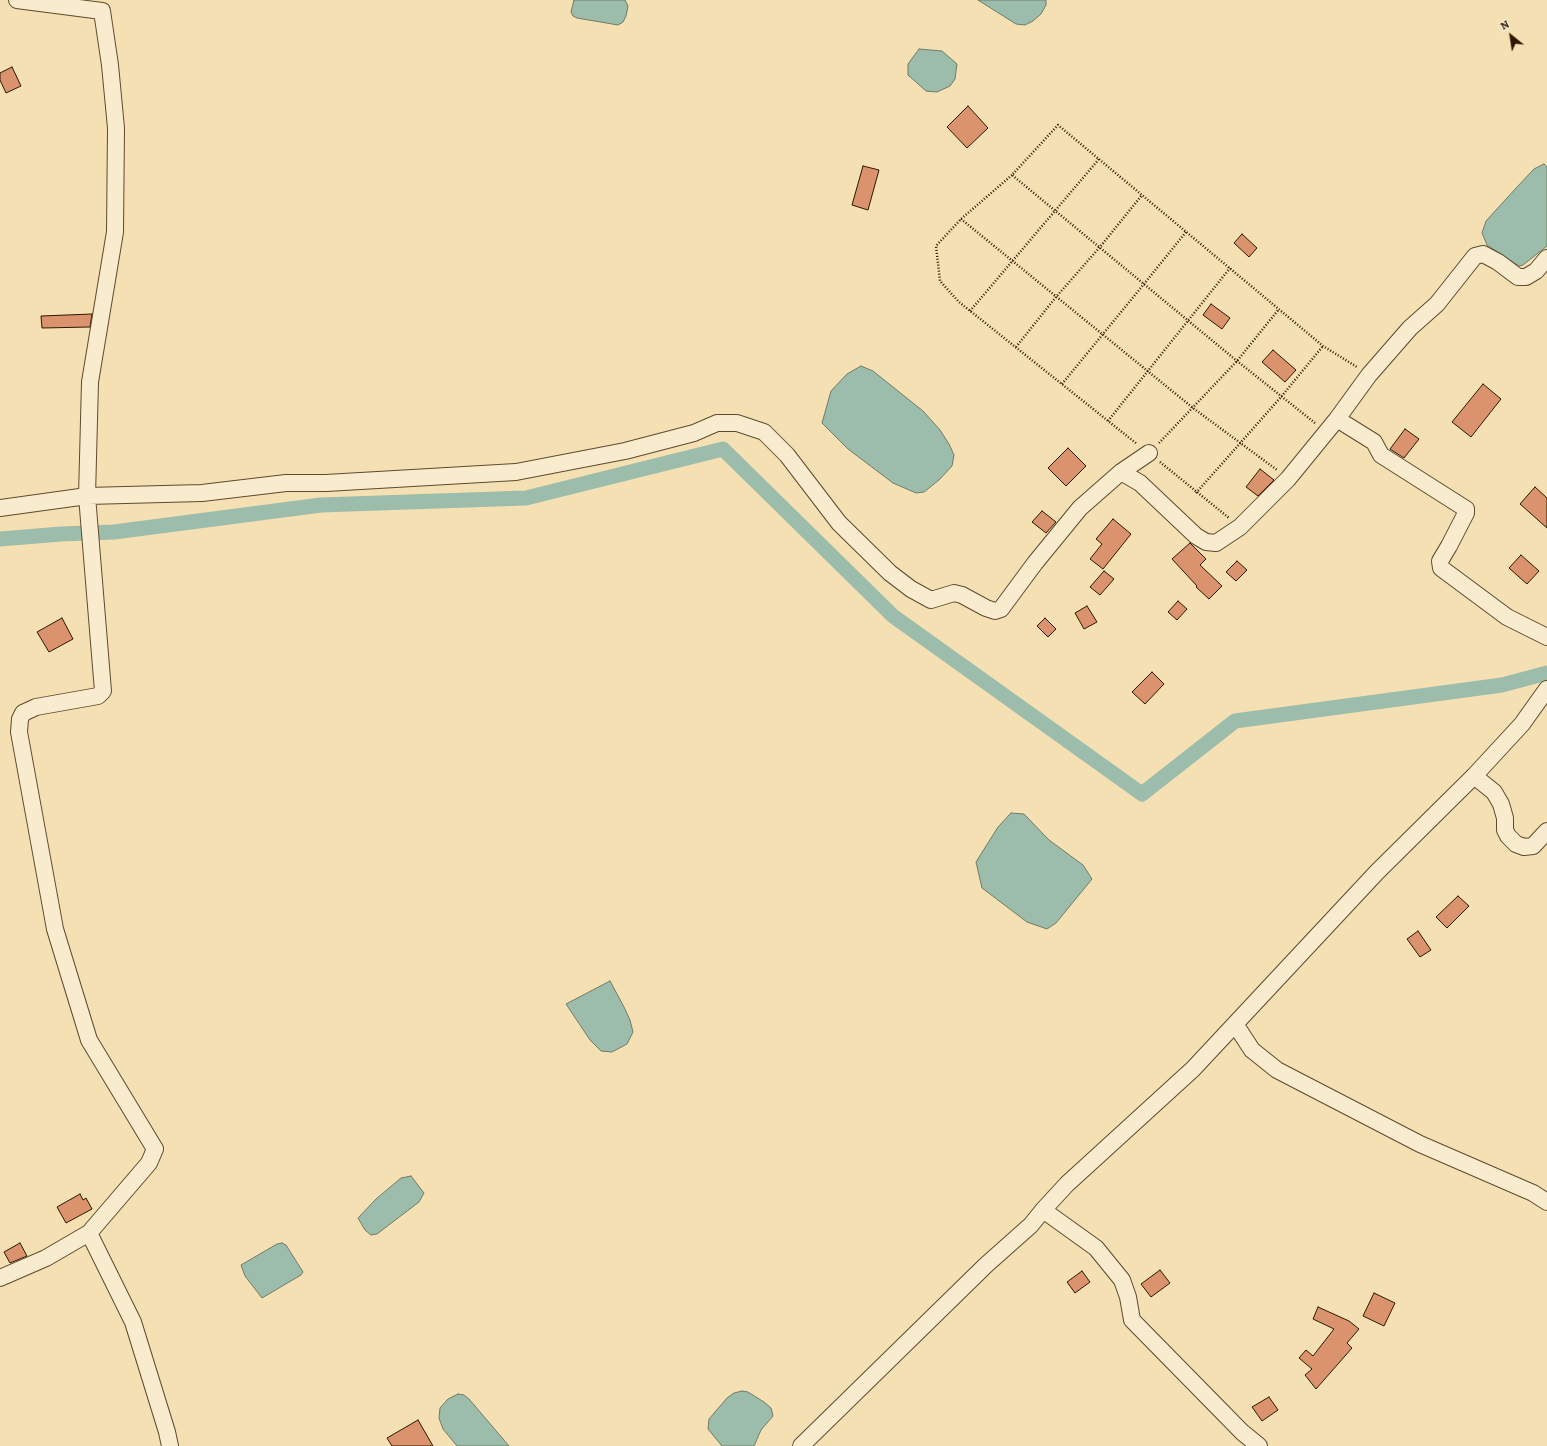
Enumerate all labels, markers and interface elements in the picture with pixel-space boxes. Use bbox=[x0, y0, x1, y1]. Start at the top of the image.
north arrow bbox=[1491, 16, 1531, 56]
text: N bbox=[1498, 17, 1512, 34]

